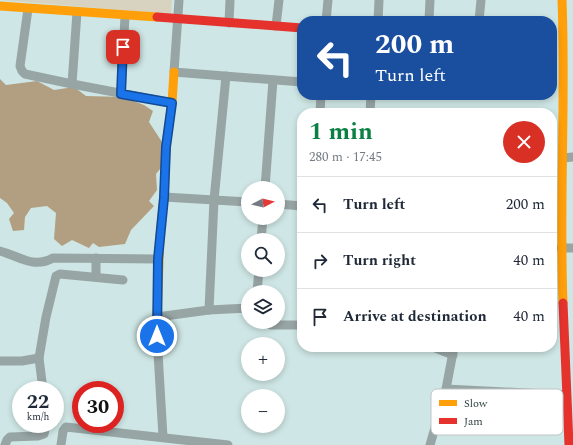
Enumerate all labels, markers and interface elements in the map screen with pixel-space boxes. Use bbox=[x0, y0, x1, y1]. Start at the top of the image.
text: 200 m bbox=[375, 23, 454, 66]
pin bbox=[106, 30, 140, 64]
icon: left bbox=[309, 32, 361, 84]
icon: arrive bbox=[112, 36, 134, 58]
text: Turn left bbox=[375, 62, 446, 89]
text: 1 min bbox=[309, 114, 373, 150]
button: close bbox=[503, 121, 545, 163]
text: 280 m · 17:45 bbox=[309, 147, 382, 167]
north arrow bbox=[241, 181, 285, 225]
map controls bbox=[241, 181, 285, 433]
text: Turn left bbox=[343, 193, 405, 216]
text: 200 m bbox=[506, 193, 545, 216]
icon: left bbox=[309, 194, 331, 216]
button: search bbox=[241, 233, 285, 277]
text: Turn right bbox=[343, 249, 416, 272]
text: 40 m bbox=[513, 249, 545, 272]
icon: right bbox=[309, 250, 331, 272]
button: layers bbox=[241, 285, 285, 329]
text: Arrive at destination bbox=[343, 305, 487, 328]
text: 40 m bbox=[513, 305, 545, 328]
icon: arrive bbox=[309, 306, 331, 328]
position arrow bbox=[136, 315, 178, 357]
button: + bbox=[241, 337, 285, 381]
speed limit sign: 30 bbox=[72, 381, 124, 433]
text: 22 bbox=[27, 387, 49, 417]
button: − bbox=[241, 389, 285, 433]
legend bbox=[431, 389, 563, 435]
text: Slow bbox=[464, 395, 488, 412]
text: km/h bbox=[27, 409, 49, 425]
text: Jam bbox=[464, 413, 483, 430]

